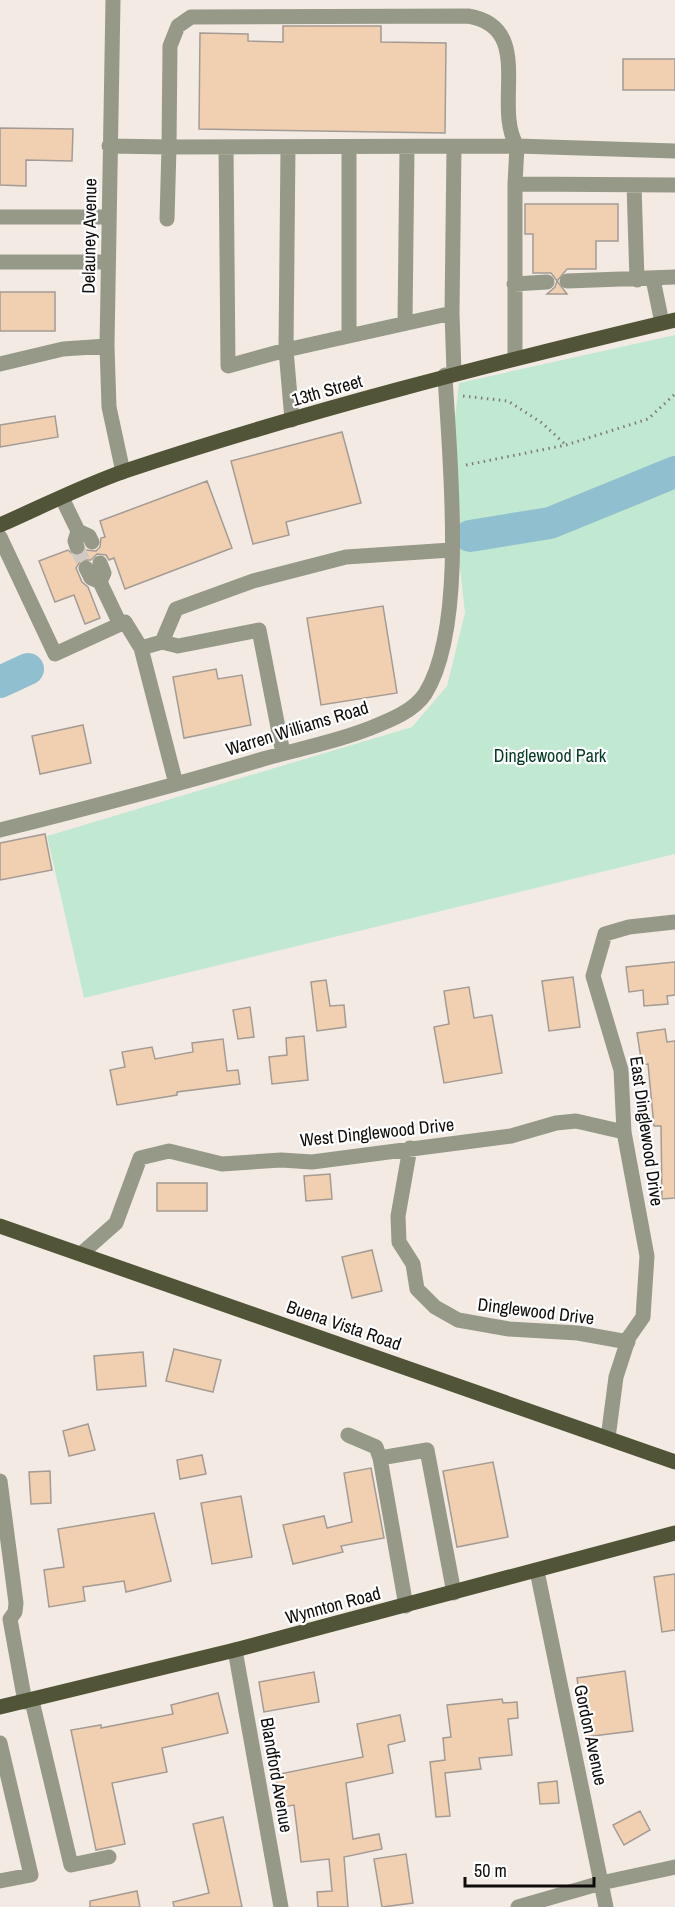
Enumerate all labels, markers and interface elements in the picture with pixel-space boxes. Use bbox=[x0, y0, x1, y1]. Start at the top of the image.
street label: Delauney Avenue bbox=[75, 178, 103, 294]
street label: 13th Street bbox=[289, 368, 365, 412]
street label: Warren Williams Road bbox=[223, 694, 371, 762]
park label: Dinglewood Park bbox=[494, 743, 607, 768]
street label: East Dinglewood Drive bbox=[624, 1055, 670, 1207]
street label: West Dinglewood Drive bbox=[299, 1111, 455, 1153]
street label: Dinglewood Drive bbox=[476, 1291, 596, 1331]
street label: Buena Vista Road bbox=[283, 1294, 405, 1356]
street label: Wynnton Road bbox=[283, 1580, 383, 1630]
street label: Gordon Avenue bbox=[568, 1682, 614, 1788]
street label: Blandford Avenue bbox=[255, 1716, 299, 1834]
scale bar bbox=[465, 1850, 594, 1888]
text: 50 m bbox=[474, 1858, 507, 1883]

